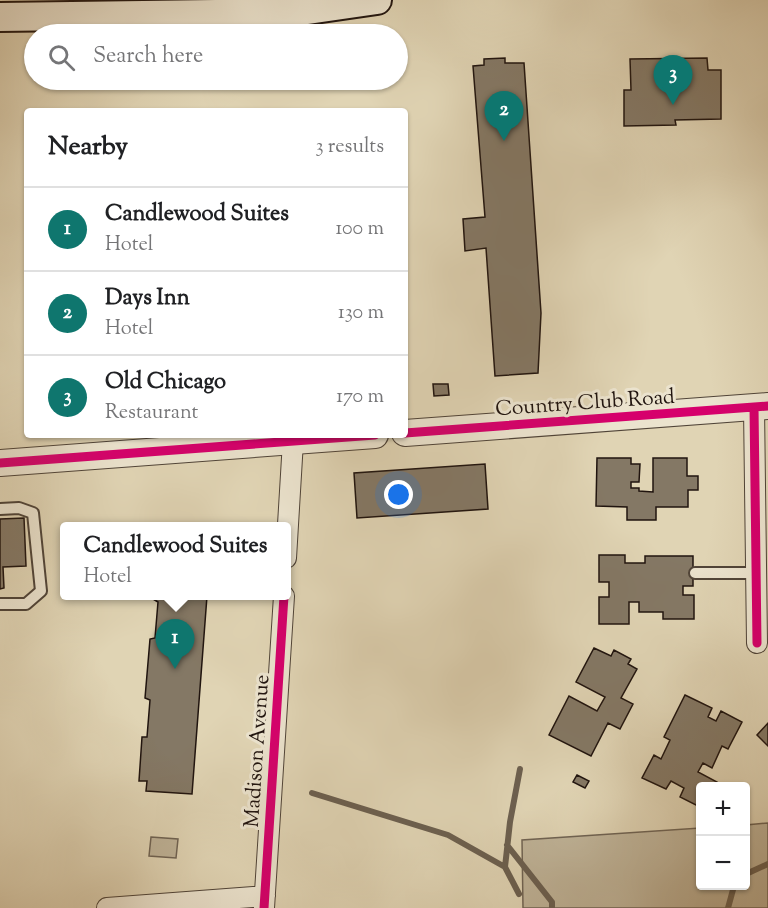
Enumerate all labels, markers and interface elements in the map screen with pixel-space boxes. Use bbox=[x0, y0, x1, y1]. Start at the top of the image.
search box bbox=[24, 24, 408, 90]
icon: search bbox=[45, 41, 78, 74]
text: Search here bbox=[93, 41, 203, 73]
pin: 3 bbox=[654, 56, 692, 105]
pin: 2 bbox=[484, 92, 524, 141]
text: Nearby bbox=[48, 129, 128, 166]
text: 3 results bbox=[315, 133, 384, 162]
text: Candlewood Suites bbox=[105, 199, 289, 231]
text: 1 bbox=[64, 215, 71, 244]
text: 100 m bbox=[335, 215, 384, 244]
text: Hotel bbox=[105, 231, 153, 260]
text: Days Inn bbox=[105, 283, 190, 315]
text: 2 bbox=[63, 299, 72, 328]
text: 130 m bbox=[338, 299, 384, 328]
text: Hotel bbox=[105, 315, 153, 344]
text: Old Chicago bbox=[105, 367, 226, 399]
text: 3 bbox=[63, 383, 72, 412]
text: 170 m bbox=[336, 383, 384, 412]
street label: Country Club Road bbox=[494, 383, 676, 425]
text: Restaurant bbox=[105, 399, 198, 428]
your location bbox=[384, 480, 413, 509]
popup bbox=[60, 522, 291, 600]
text: Candlewood Suites bbox=[84, 531, 267, 563]
text: Hotel bbox=[84, 563, 132, 592]
pin: 1 bbox=[156, 620, 195, 669]
street label: Madison Avenue bbox=[238, 674, 278, 829]
map controls bbox=[696, 782, 750, 890]
button: + bbox=[696, 782, 750, 836]
button: − bbox=[696, 836, 750, 890]

